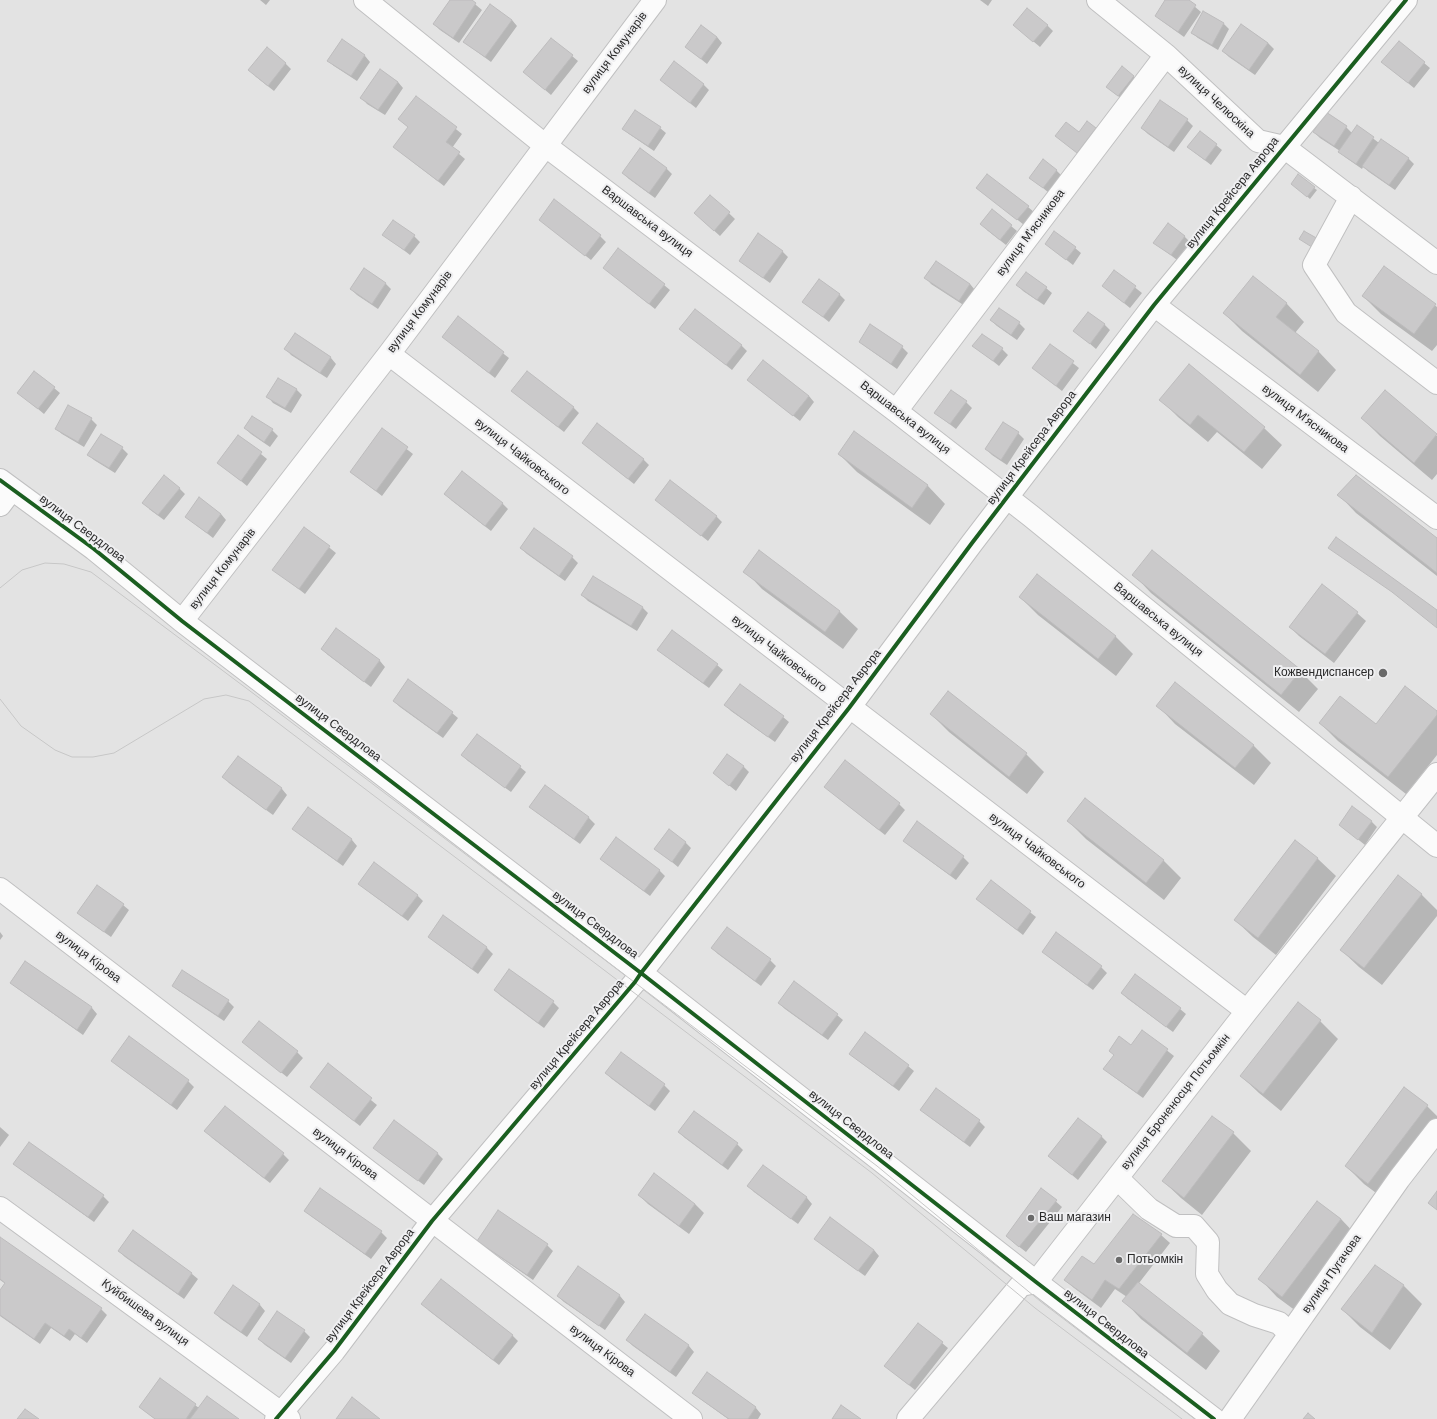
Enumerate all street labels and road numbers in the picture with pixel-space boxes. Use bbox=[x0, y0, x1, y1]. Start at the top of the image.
street label: вулиця Комунарів bbox=[579, 9, 651, 97]
street label: вулиця Челюскіна bbox=[1175, 63, 1257, 141]
street label: вулиця Крейсера Аврора bbox=[1184, 134, 1282, 252]
street label: Варшавська вулиця bbox=[599, 183, 695, 261]
street label: вулиця М'ясникова bbox=[994, 187, 1068, 279]
street label: вулиця Комунарів bbox=[384, 268, 456, 356]
street label: Варшавська вулиця bbox=[857, 378, 953, 458]
street label: вулиця М'ясникова bbox=[1259, 382, 1351, 456]
street label: вулиця Крейсера Аврора bbox=[984, 388, 1080, 508]
street label: вулиця Чайковського bbox=[472, 415, 572, 499]
street label: вулиця Свердлова bbox=[36, 492, 128, 566]
street label: вулиця Комунарів bbox=[187, 525, 259, 613]
street label: Варшавська вулиця bbox=[1111, 580, 1205, 660]
street label: вулиця Чайковського bbox=[729, 612, 829, 696]
street label: вулиця Крейсера Аврора bbox=[787, 647, 885, 765]
street label: вулиця Свердлова bbox=[292, 691, 384, 765]
street label: вулиця Чайковського bbox=[986, 810, 1088, 892]
street label: вулиця Свердлова bbox=[549, 888, 641, 962]
street label: вулиця Кірова bbox=[53, 928, 123, 986]
street label: вулиця Крейсера Аврора bbox=[527, 977, 627, 1093]
street label: вулиця Броненосця Потьомкін bbox=[1118, 1031, 1234, 1173]
street label: вулиця Свердлова bbox=[806, 1087, 896, 1163]
street label: вулиця Кірова bbox=[310, 1125, 380, 1183]
street label: вулиця Крейсера Аврора bbox=[322, 1226, 418, 1346]
street label: вулиця Пугачова bbox=[1299, 1232, 1365, 1316]
street label: Куйбишева вулиця bbox=[98, 1276, 192, 1350]
street label: вулиця Свердлова bbox=[1061, 1286, 1151, 1362]
street label: вулиця Кірова bbox=[567, 1322, 637, 1380]

